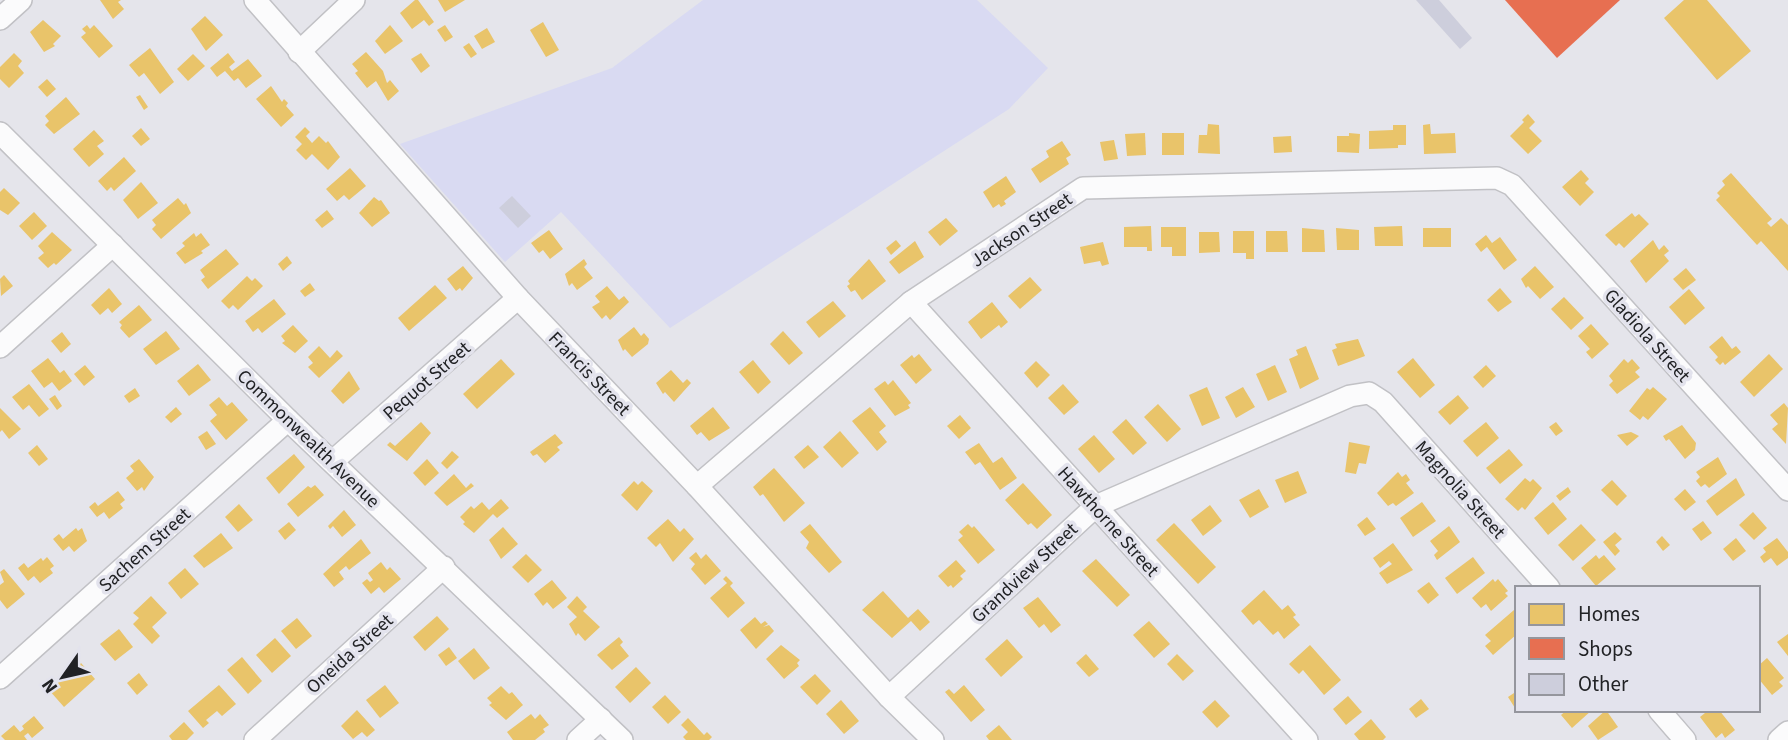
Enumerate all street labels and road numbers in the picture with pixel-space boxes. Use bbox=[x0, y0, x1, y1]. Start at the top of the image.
street label: Jackson Street bbox=[966, 186, 1078, 274]
street label: Gladiola Street bbox=[1598, 283, 1697, 389]
street label: Francis Street bbox=[542, 326, 636, 423]
street label: Pequot Street bbox=[377, 335, 477, 427]
street label: Commonwealth Avenue bbox=[230, 364, 386, 515]
street label: Magnolia Street bbox=[1408, 435, 1512, 546]
street label: Hawthorne Street bbox=[1051, 461, 1165, 584]
street label: Sachem Street bbox=[93, 501, 197, 599]
street label: Grandview Street bbox=[966, 516, 1085, 630]
street label: Oneida Street bbox=[301, 607, 400, 700]

